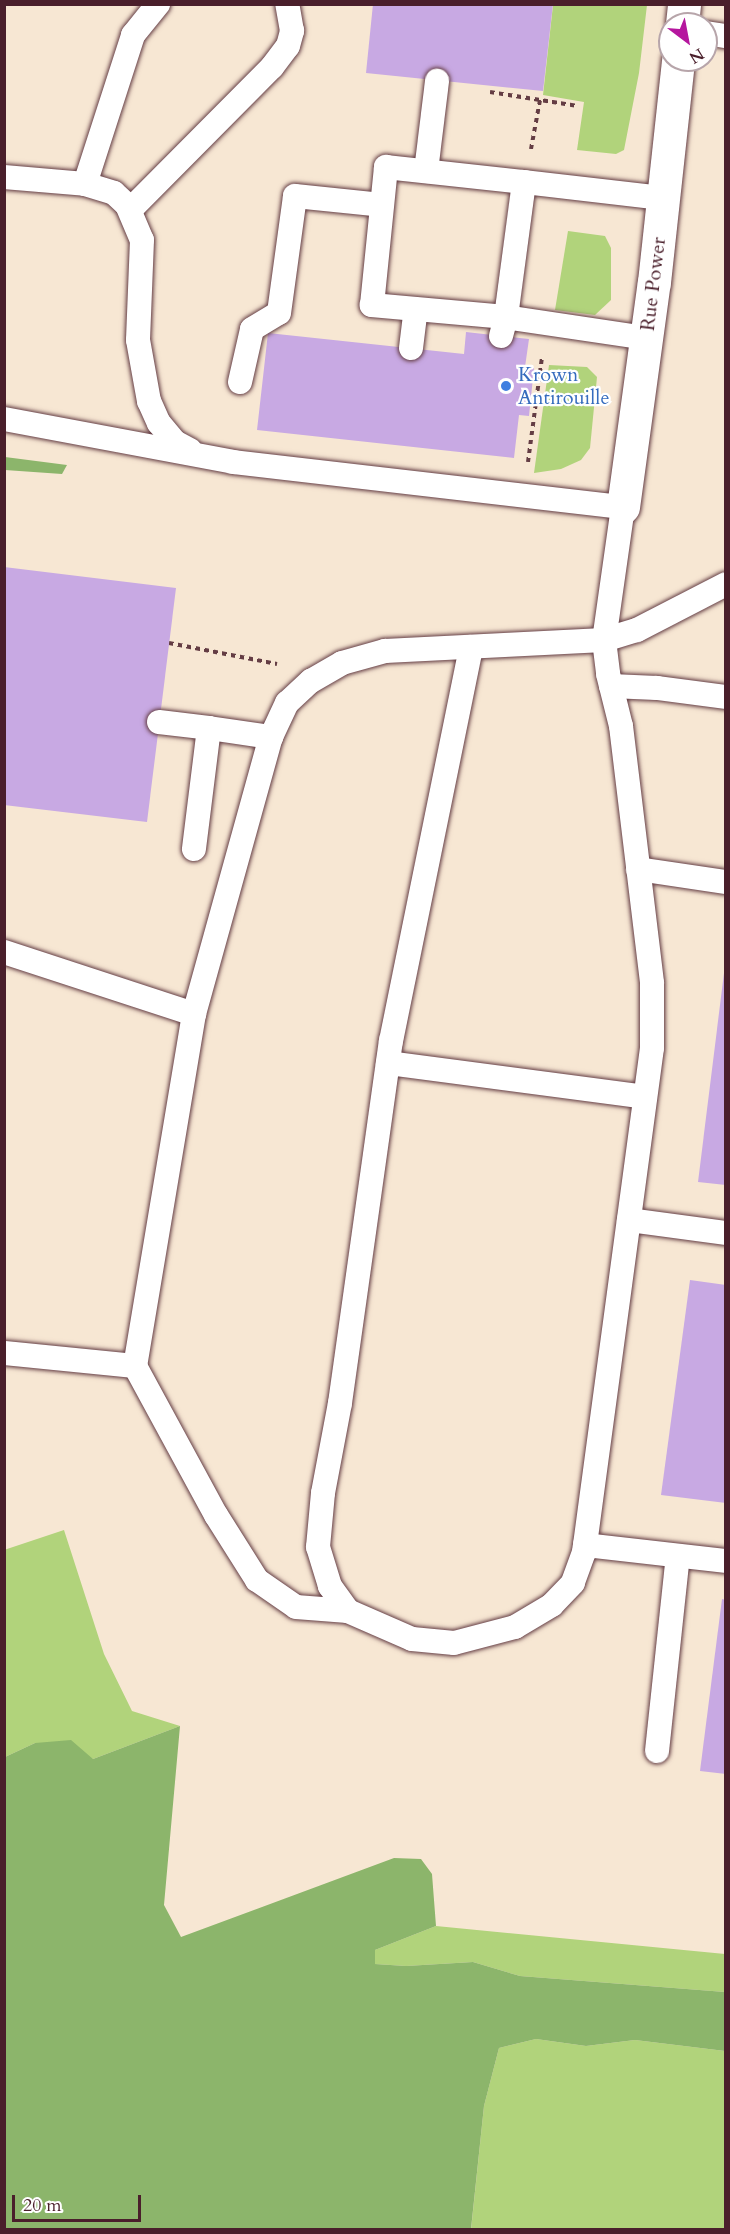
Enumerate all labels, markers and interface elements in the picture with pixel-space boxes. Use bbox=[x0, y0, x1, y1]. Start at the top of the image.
north arrow bbox=[658, 12, 718, 72]
text: N bbox=[685, 43, 708, 69]
street label: Rue Power bbox=[635, 236, 671, 332]
place label: Krown Antirouille bbox=[518, 362, 610, 409]
marker: Krown Antirouille bbox=[499, 379, 513, 393]
scale bar bbox=[15, 2183, 144, 2221]
text: 20 m bbox=[23, 2193, 62, 2218]

